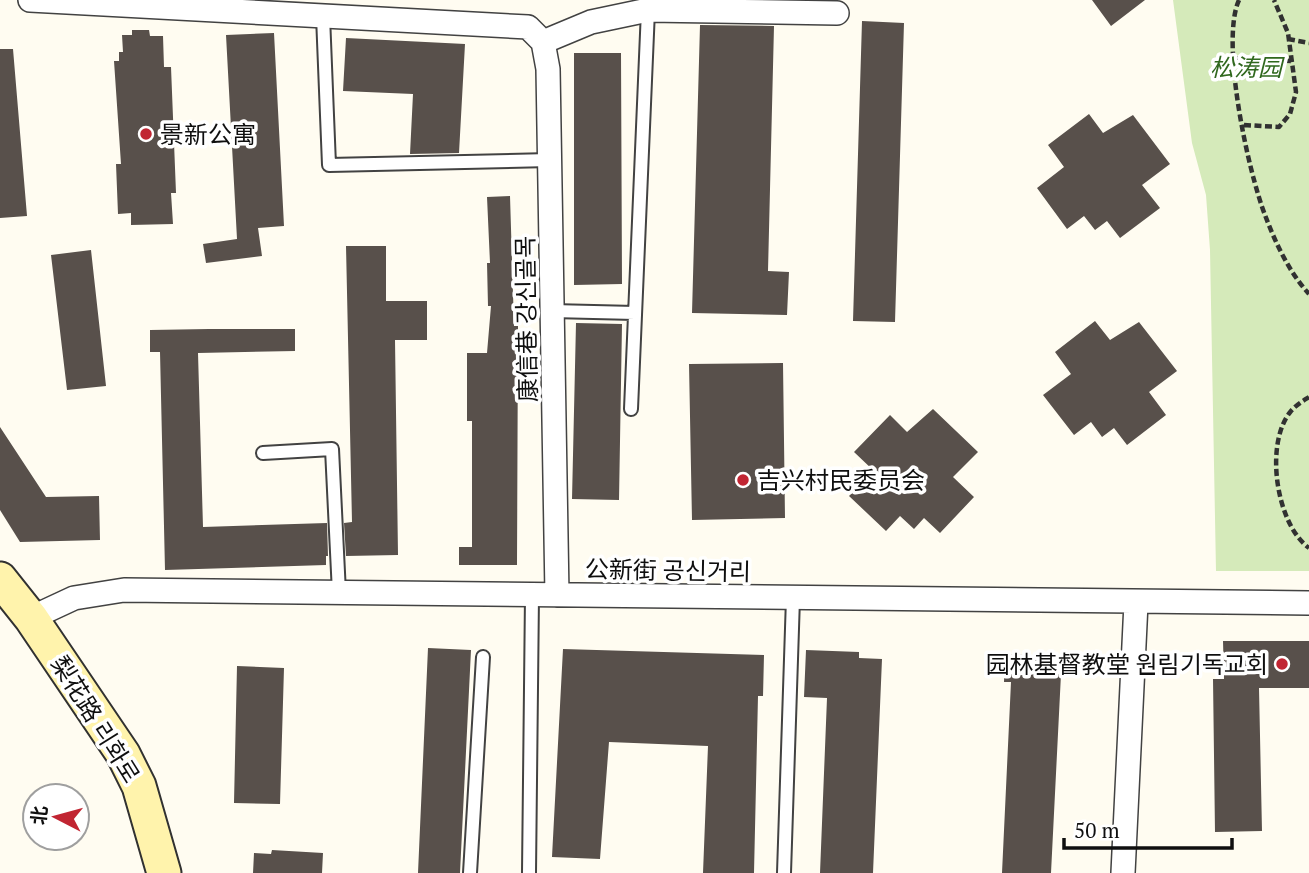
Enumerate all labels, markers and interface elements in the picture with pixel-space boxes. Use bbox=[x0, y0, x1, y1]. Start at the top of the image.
park label: 松涛园 bbox=[1210, 51, 1285, 83]
place label: 景新公寓 bbox=[160, 118, 256, 150]
marker: 景新公寓 bbox=[138, 126, 154, 142]
street label: 康信巷 강신골목 bbox=[509, 236, 543, 402]
place label: 吉兴村民委员会 bbox=[757, 464, 925, 496]
marker: 吉兴村民委员会 bbox=[735, 472, 751, 488]
street label: 公新街 공신거리 bbox=[585, 553, 751, 587]
place label: 园林基督教堂 원림기독교회 bbox=[986, 648, 1268, 680]
street label: 梨花路 리화로 bbox=[44, 649, 148, 789]
marker: 园林基督教堂 원림기독교회 bbox=[1274, 656, 1290, 672]
north arrow bbox=[21, 782, 91, 852]
text: 北 bbox=[25, 804, 52, 826]
scale bar bbox=[1064, 806, 1232, 850]
text: 50 m bbox=[1074, 816, 1120, 844]

